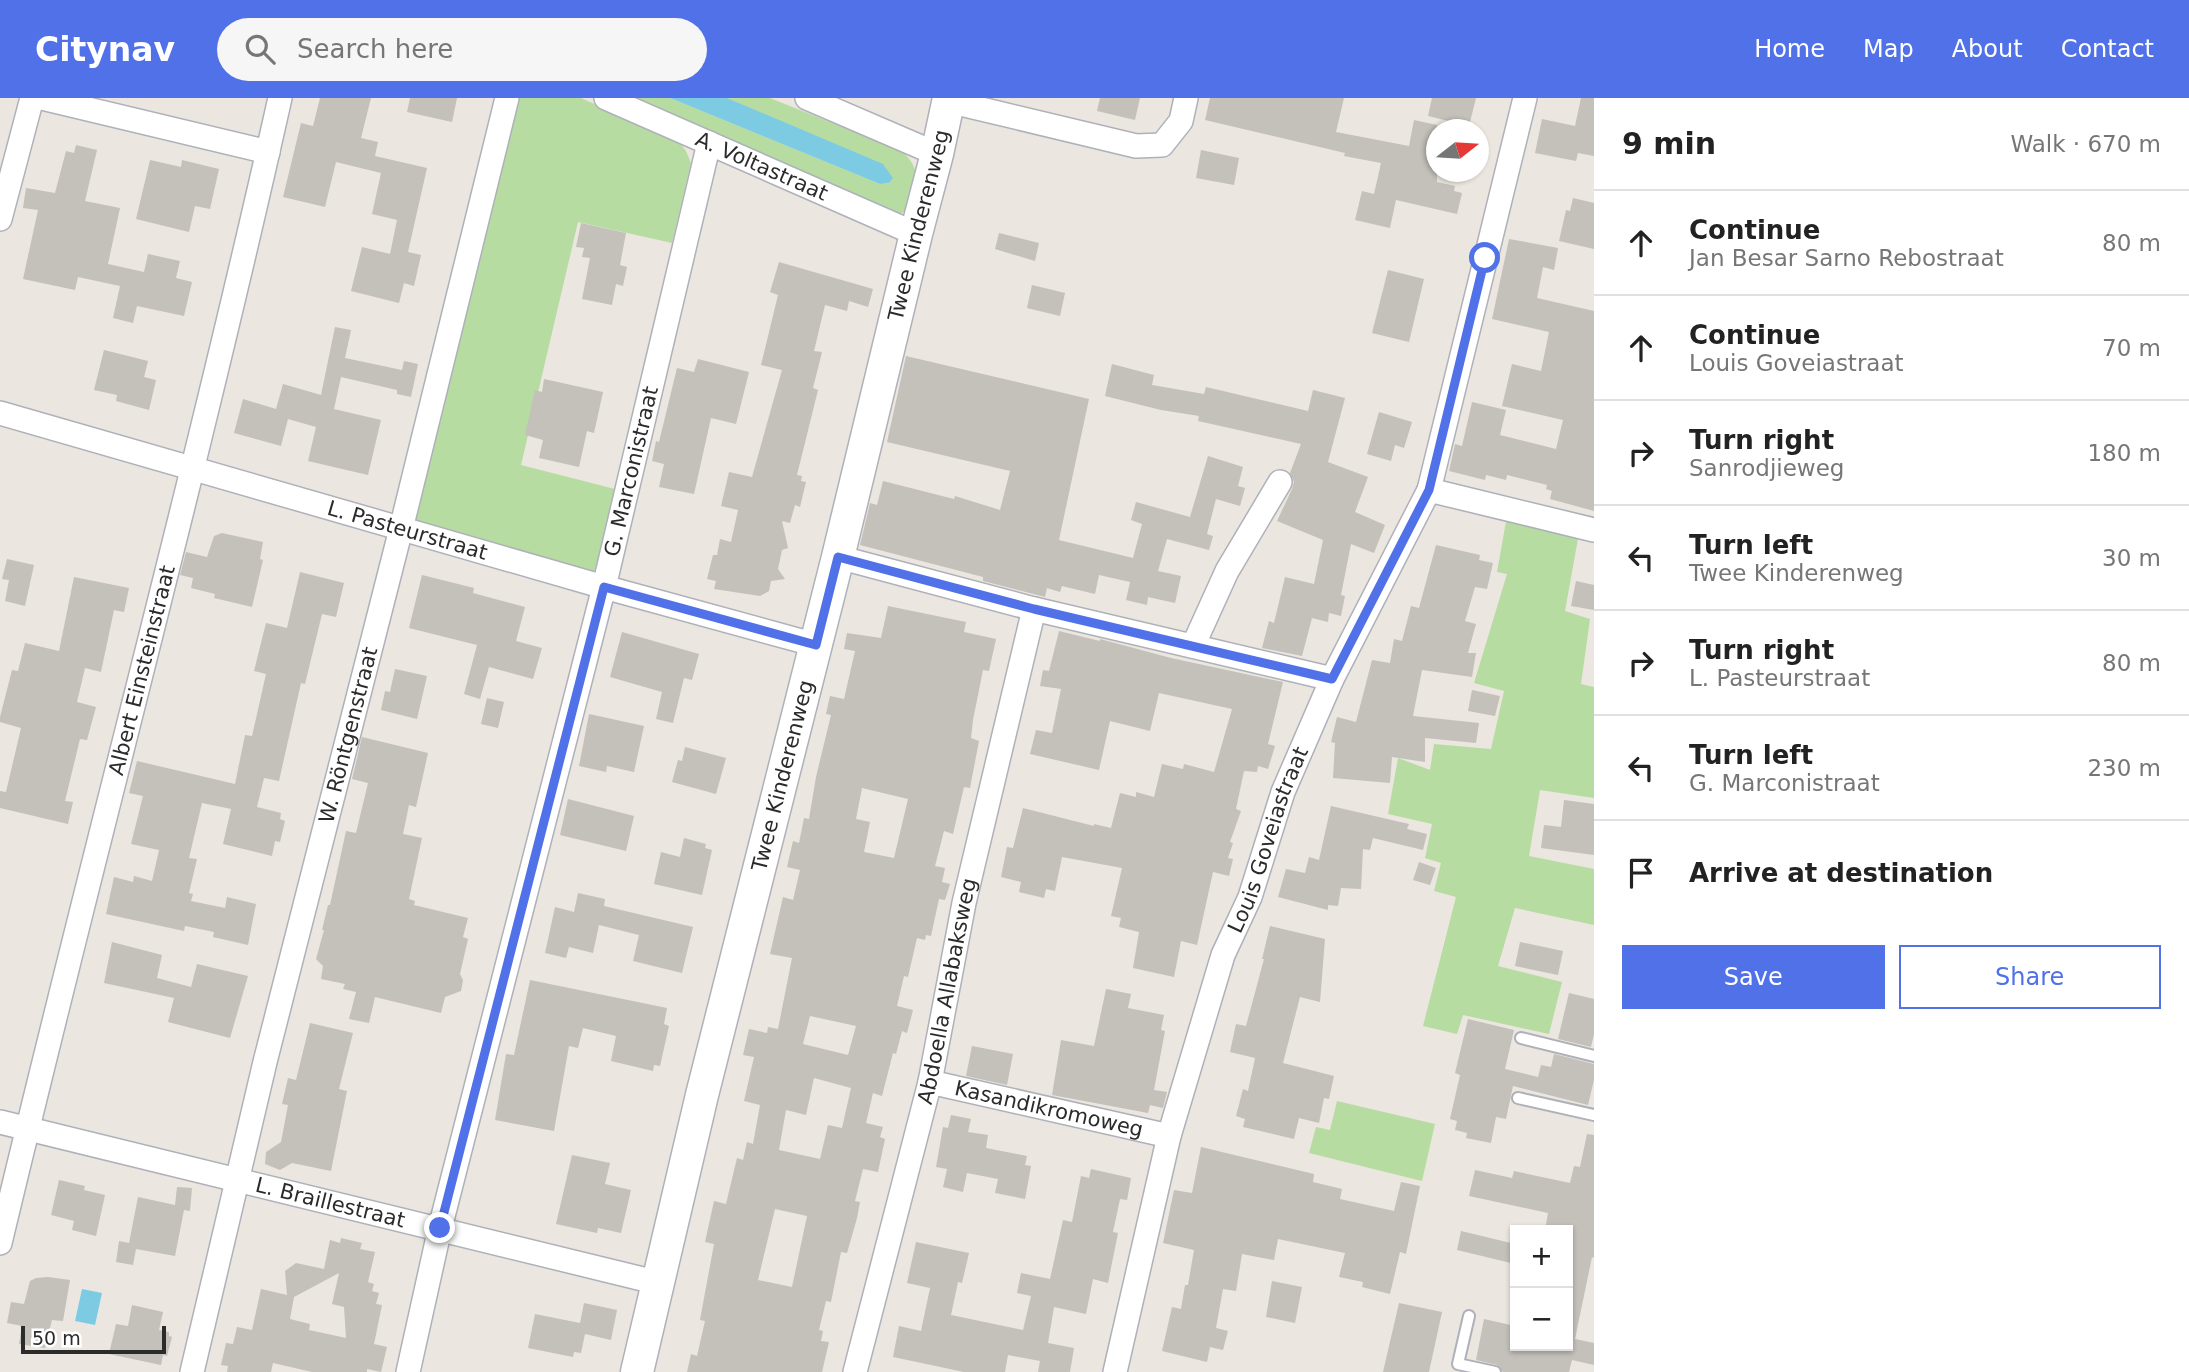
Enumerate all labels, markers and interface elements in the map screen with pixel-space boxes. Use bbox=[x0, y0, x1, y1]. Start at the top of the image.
search box bbox=[217, 18, 707, 81]
text: Citynav bbox=[35, 30, 175, 69]
icon: search bbox=[241, 30, 279, 68]
text: Search here bbox=[297, 34, 453, 64]
text: Home bbox=[1754, 35, 1825, 63]
text: Map bbox=[1863, 35, 1914, 63]
text: About bbox=[1952, 35, 2023, 63]
text: Contact bbox=[2061, 35, 2154, 63]
north arrow bbox=[1426, 119, 1489, 182]
text: 9 min bbox=[1622, 126, 1716, 161]
street label: A. Voltastraat bbox=[692, 127, 831, 206]
street label: Twee Kinderenweg bbox=[883, 127, 954, 324]
text: Walk · 670 m bbox=[2010, 131, 2161, 157]
text: Continue bbox=[1689, 215, 1820, 245]
icon: ahead bbox=[1622, 224, 1660, 262]
text: 80 m bbox=[2102, 230, 2161, 256]
route start bbox=[1469, 242, 1500, 273]
text: Jan Besar Sarno Rebostraat bbox=[1689, 245, 2004, 271]
text: Continue bbox=[1689, 320, 1820, 350]
icon: ahead bbox=[1622, 329, 1660, 367]
text: 70 m bbox=[2102, 335, 2161, 361]
text: Louis Goveiastraat bbox=[1689, 350, 1904, 376]
street label: G. Marconistraat bbox=[600, 384, 663, 559]
text: Turn right bbox=[1689, 425, 1834, 455]
icon: right bbox=[1622, 434, 1660, 472]
text: 180 m bbox=[2087, 440, 2161, 466]
text: Sanrodjieweg bbox=[1689, 455, 1844, 481]
street label: L. Pasteurstraat bbox=[325, 496, 490, 565]
text: Turn left bbox=[1689, 530, 1813, 560]
icon: left bbox=[1622, 539, 1660, 577]
text: 30 m bbox=[2102, 545, 2161, 571]
text: Twee Kinderenweg bbox=[1689, 560, 1904, 586]
street label: Albert Einsteinstraat bbox=[104, 563, 180, 778]
text: Turn right bbox=[1689, 635, 1834, 665]
street label: W. Röntgenstraat bbox=[314, 644, 382, 826]
icon: right bbox=[1622, 644, 1660, 682]
text: 80 m bbox=[2102, 650, 2161, 676]
text: L. Pasteurstraat bbox=[1689, 665, 1870, 691]
street label: Twee Kinderenweg bbox=[747, 678, 818, 875]
text: Turn left bbox=[1689, 740, 1813, 770]
street label: Louis Goveiastraat bbox=[1223, 743, 1313, 936]
icon: left bbox=[1622, 749, 1660, 787]
text: 230 m bbox=[2087, 755, 2161, 781]
text: G. Marconistraat bbox=[1689, 770, 1880, 796]
icon: arrive bbox=[1622, 854, 1660, 892]
text: Arrive at destination bbox=[1689, 858, 1993, 888]
street label: Abdoella Allabaksweg bbox=[913, 876, 982, 1107]
button: Save bbox=[1622, 945, 1885, 1009]
button: Share bbox=[1899, 945, 2161, 1009]
street label: Kasandikromoweg bbox=[952, 1076, 1146, 1142]
street label: L. Braillestraat bbox=[253, 1173, 408, 1233]
route end bbox=[424, 1212, 455, 1243]
map controls bbox=[1510, 1225, 1573, 1351]
button: + bbox=[1510, 1225, 1573, 1288]
button: − bbox=[1510, 1288, 1573, 1351]
scale bar bbox=[21, 1323, 166, 1355]
text: 50 m bbox=[32, 1327, 81, 1349]

